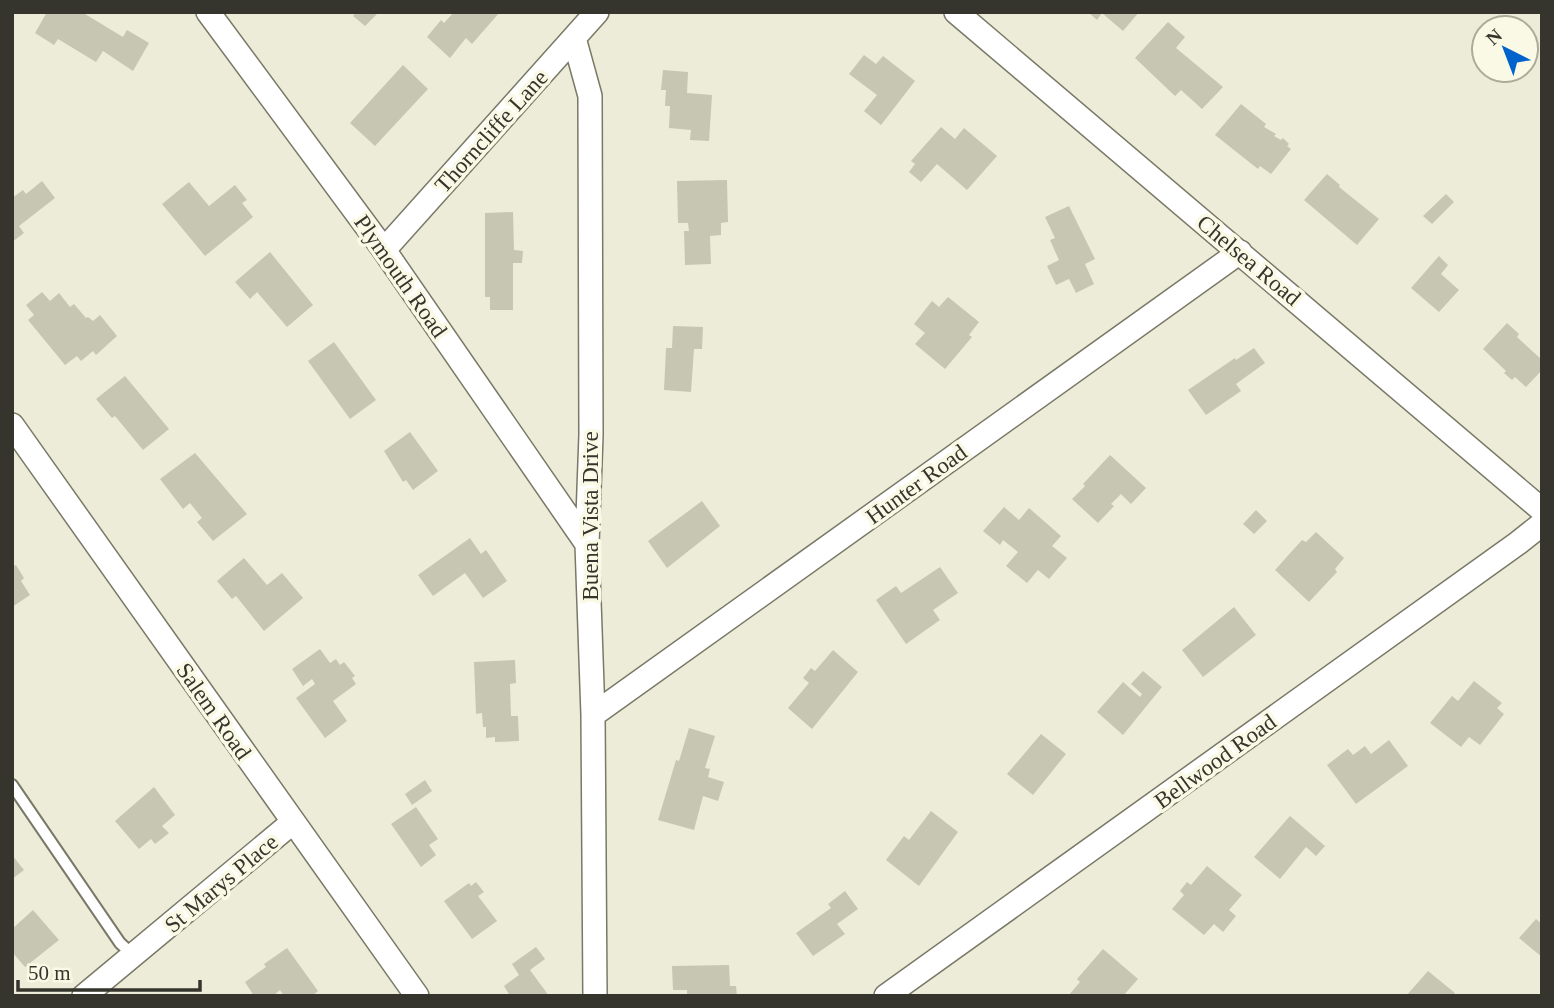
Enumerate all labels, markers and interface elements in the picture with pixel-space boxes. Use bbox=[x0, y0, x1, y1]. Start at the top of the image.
north arrow bbox=[1470, 14, 1540, 84]
text: N bbox=[1482, 24, 1506, 49]
street label: Thorncliffe Lane bbox=[430, 65, 553, 198]
street label: Plymouth Road bbox=[349, 210, 452, 343]
street label: Chelsea Road bbox=[1192, 210, 1306, 311]
street label: Buena Vista Drive bbox=[578, 431, 603, 601]
street label: Hunter Road bbox=[861, 439, 972, 529]
street label: Salem Road bbox=[171, 658, 256, 765]
street label: Bellwood Road bbox=[1150, 709, 1281, 814]
street label: St Marys Place bbox=[160, 829, 283, 938]
scale bar bbox=[18, 948, 200, 992]
text: 50 m bbox=[28, 961, 71, 985]

